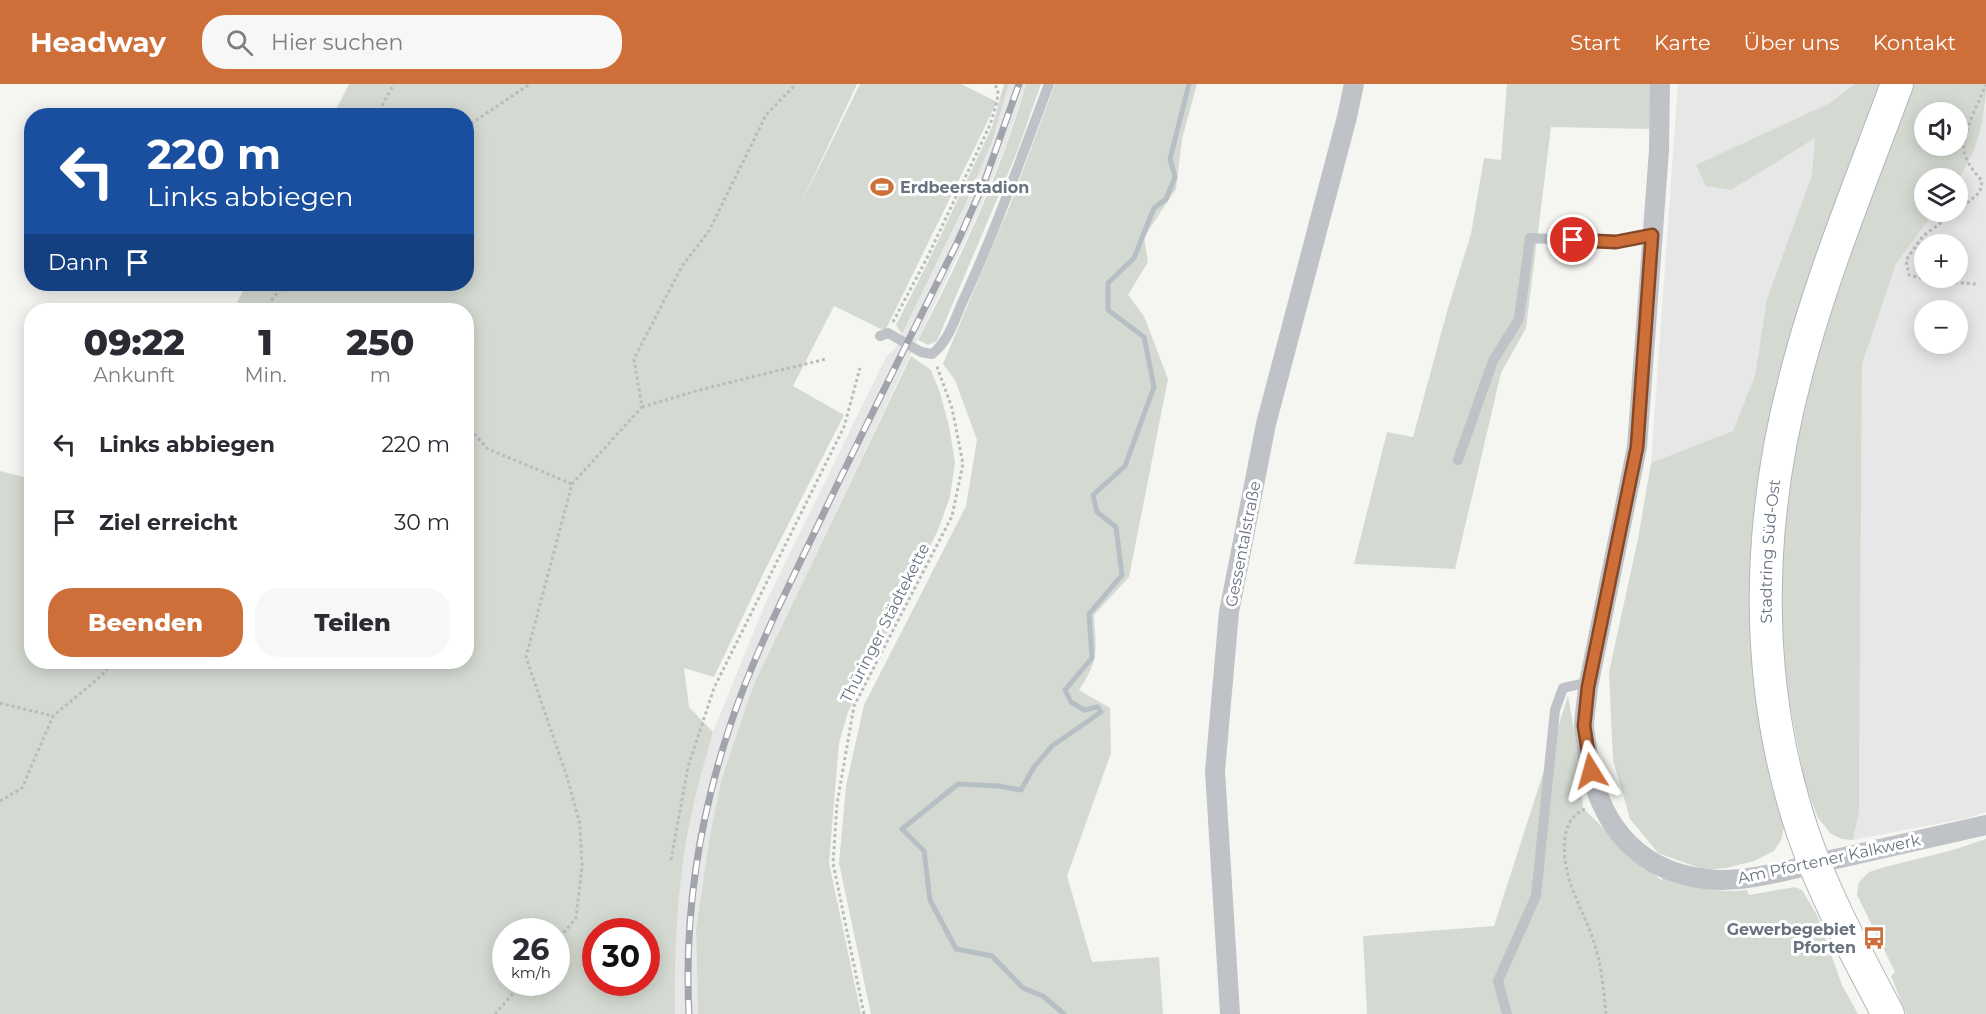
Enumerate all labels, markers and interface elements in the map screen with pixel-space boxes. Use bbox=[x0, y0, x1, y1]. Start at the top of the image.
search box bbox=[202, 15, 622, 69]
text: Headway bbox=[30, 25, 166, 59]
icon: search bbox=[223, 26, 256, 59]
text: Hier suchen bbox=[271, 29, 403, 56]
text: Start bbox=[1570, 30, 1621, 55]
text: Karte bbox=[1654, 30, 1711, 55]
text: Über uns bbox=[1744, 30, 1840, 55]
text: Kontakt bbox=[1873, 30, 1956, 55]
map controls bbox=[1914, 102, 1968, 354]
button: sound bbox=[1914, 102, 1968, 156]
text: 220 m bbox=[147, 128, 281, 180]
icon: left bbox=[48, 132, 126, 210]
button: layers bbox=[1914, 168, 1968, 222]
sports icon: Erdbeerstadion bbox=[869, 174, 895, 200]
place label: Erdbeerstadion bbox=[900, 178, 1029, 197]
text: Links abbiegen bbox=[147, 180, 354, 213]
pin bbox=[1547, 214, 1598, 265]
icon: arrive bbox=[1556, 223, 1589, 256]
button: + bbox=[1914, 234, 1968, 288]
icon: arrive bbox=[121, 246, 154, 279]
text: Dann bbox=[48, 249, 109, 276]
button: − bbox=[1914, 300, 1968, 354]
text: 09:22 bbox=[84, 320, 185, 364]
text: 1 bbox=[258, 320, 273, 364]
text: 250 bbox=[346, 320, 414, 364]
text: Ankunft bbox=[94, 363, 175, 387]
text: Min. bbox=[245, 363, 287, 387]
text: m bbox=[370, 363, 391, 387]
icon: left bbox=[48, 428, 81, 461]
text: Links abbiegen bbox=[99, 431, 275, 458]
text: 220 m bbox=[381, 431, 450, 458]
street label: Stadtring Süd-Ost bbox=[1756, 477, 1784, 624]
street label: Gessentalstraße bbox=[1221, 479, 1265, 609]
icon: arrive bbox=[48, 506, 81, 539]
text: Ziel erreicht bbox=[99, 509, 238, 536]
text: 30 m bbox=[394, 509, 450, 536]
street label: Thüringer Städtekette bbox=[836, 540, 934, 706]
button: Beenden bbox=[48, 588, 243, 657]
button: Teilen bbox=[255, 588, 450, 657]
position arrow bbox=[1559, 739, 1623, 803]
street label: Am Pfortener Kalkwerk bbox=[1736, 830, 1923, 888]
speed limit sign: 30 bbox=[582, 918, 660, 996]
place label: Gewerbegebiet Pforten bbox=[1727, 920, 1856, 957]
bus stop icon: Gewerbegebiet Pforten bbox=[1861, 925, 1887, 951]
text: 26 bbox=[513, 931, 549, 968]
text: km/h bbox=[511, 963, 551, 982]

